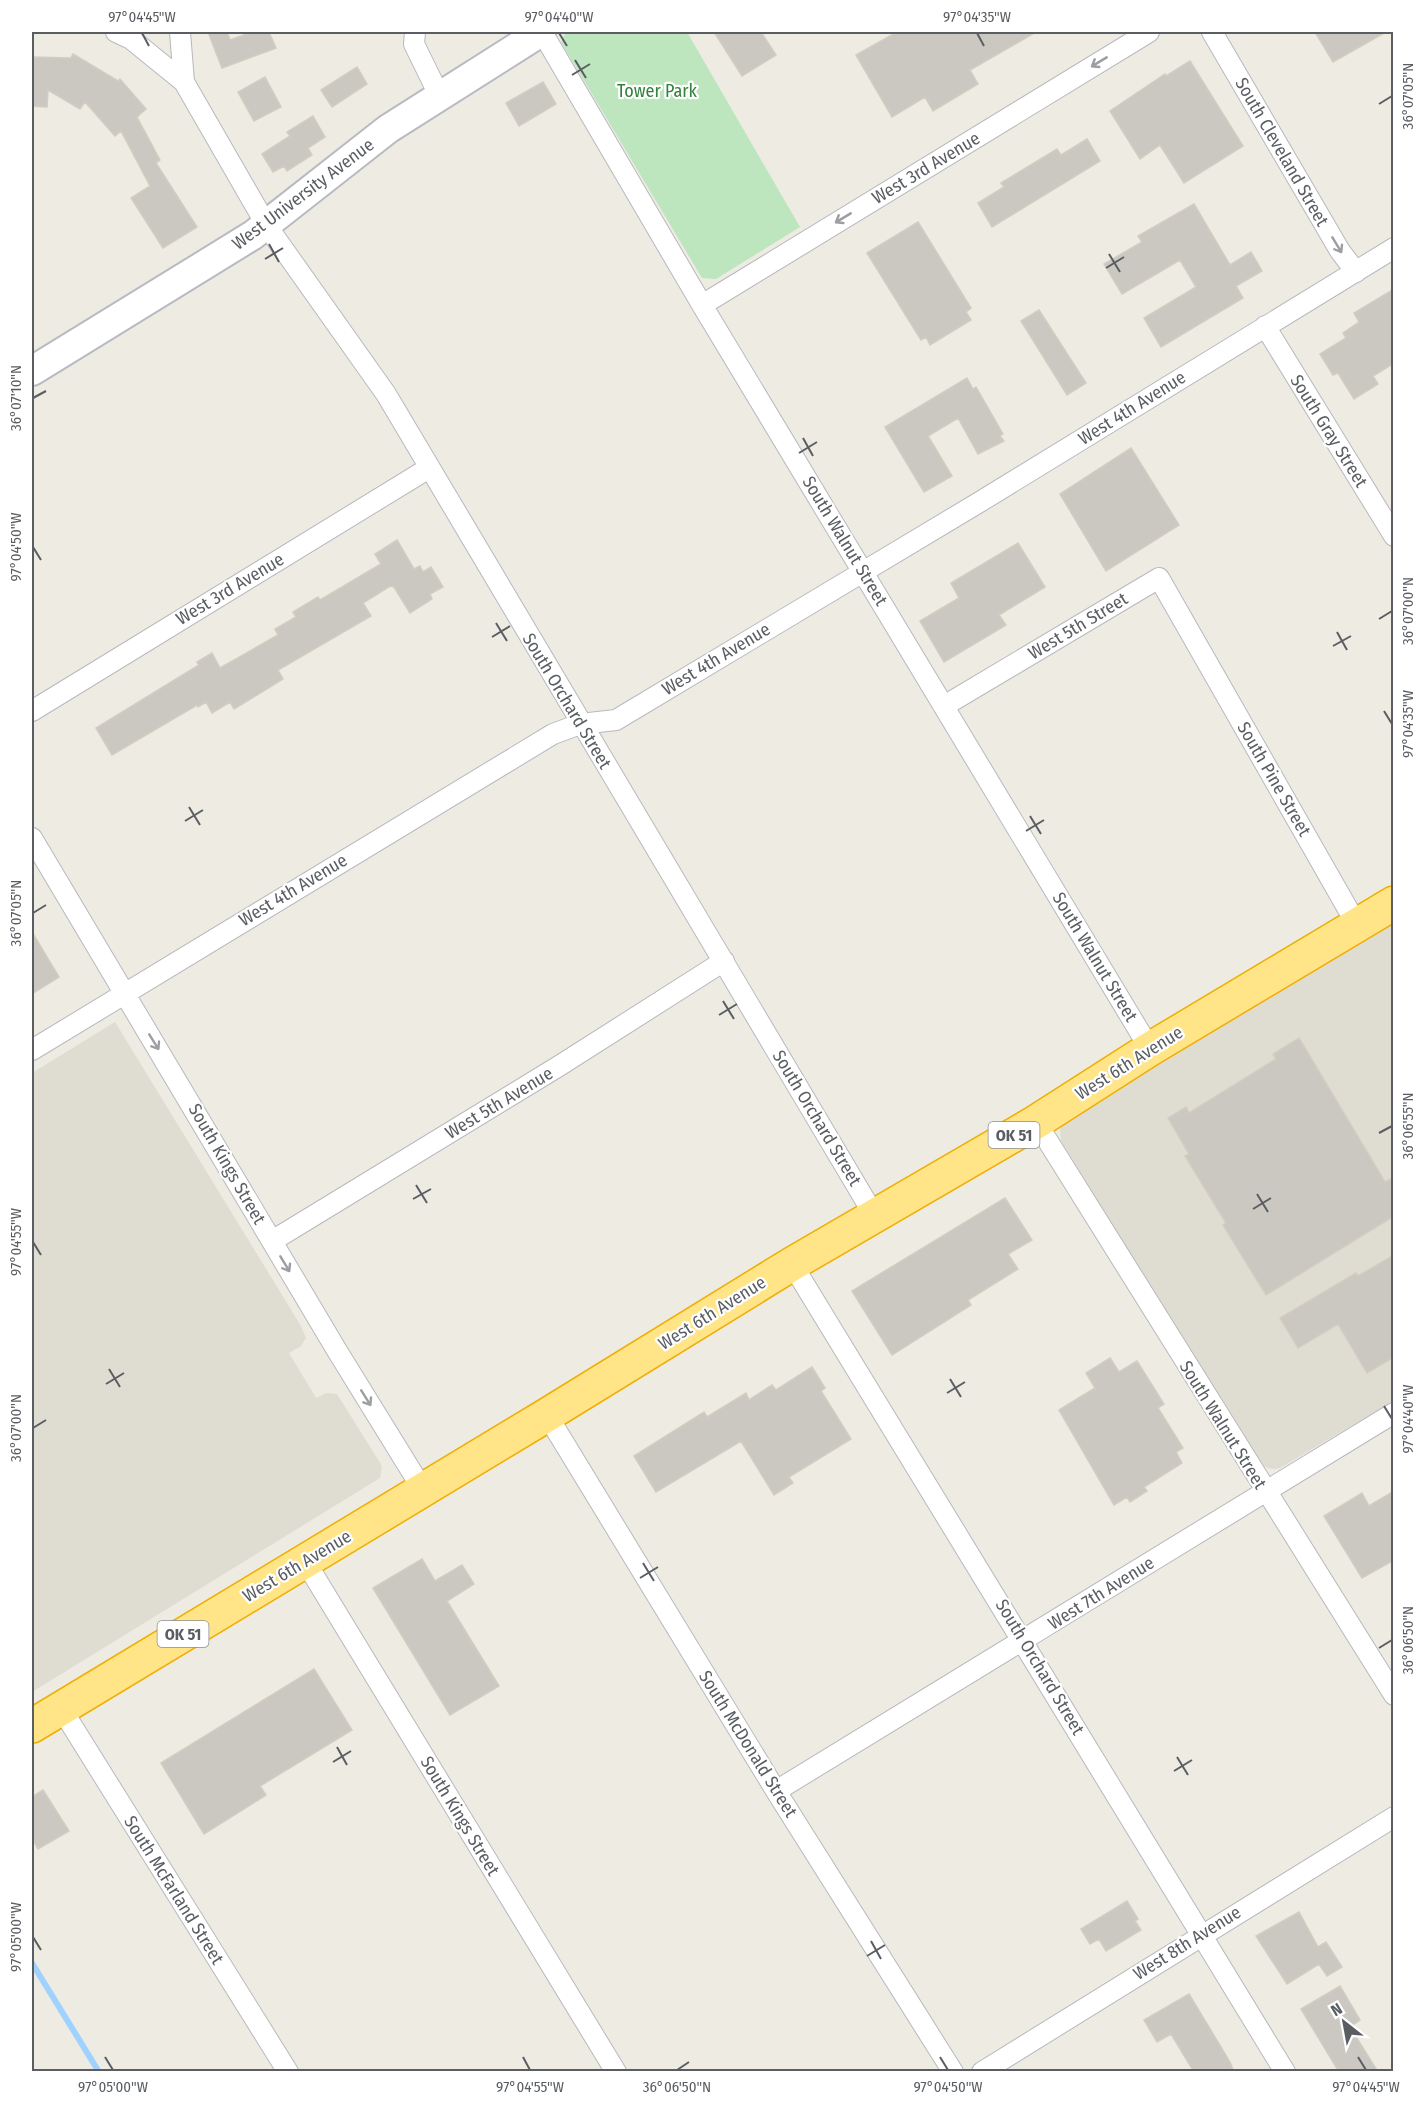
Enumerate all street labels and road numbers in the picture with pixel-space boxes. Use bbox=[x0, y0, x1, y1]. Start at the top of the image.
street label: South Cleveland Street bbox=[1231, 74, 1334, 230]
street label: West 3rd Avenue bbox=[868, 127, 984, 209]
street label: West University Avenue bbox=[228, 133, 378, 255]
street label: West 4th Avenue bbox=[1074, 366, 1190, 450]
street label: South Gray Street bbox=[1286, 371, 1372, 491]
street label: South Walnut Street bbox=[798, 472, 892, 610]
street label: West 3rd Avenue bbox=[172, 548, 288, 630]
street label: West 5th Street bbox=[1024, 588, 1132, 664]
street label: West 4th Avenue bbox=[658, 618, 774, 700]
street label: South Orchard Street bbox=[518, 629, 616, 773]
street label: South Pine Street bbox=[1232, 718, 1316, 840]
street label: West 4th Avenue bbox=[235, 849, 351, 931]
street label: South Walnut Street bbox=[1048, 888, 1142, 1026]
street label: West 6th Avenue bbox=[1071, 1021, 1187, 1105]
street label: South Orchard Street bbox=[768, 1046, 866, 1190]
street label: West 5th Avenue bbox=[441, 1062, 557, 1144]
street label: South Kings Street bbox=[184, 1100, 270, 1228]
road number: OK 51 bbox=[988, 1122, 1040, 1148]
street label: West 6th Avenue bbox=[654, 1271, 770, 1355]
street label: South Walnut Street bbox=[1175, 1357, 1271, 1493]
street label: West 6th Avenue bbox=[239, 1525, 355, 1607]
street label: West 7th Avenue bbox=[1044, 1552, 1158, 1634]
street label: South Orchard Street bbox=[991, 1595, 1089, 1739]
road number: OK 51 bbox=[158, 1621, 208, 1647]
street label: South McDonald Street bbox=[694, 1667, 802, 1821]
street label: South Kings Street bbox=[416, 1752, 504, 1880]
street label: South McFarland Street bbox=[119, 1812, 229, 1968]
street label: West 8th Avenue bbox=[1129, 1901, 1245, 1985]

